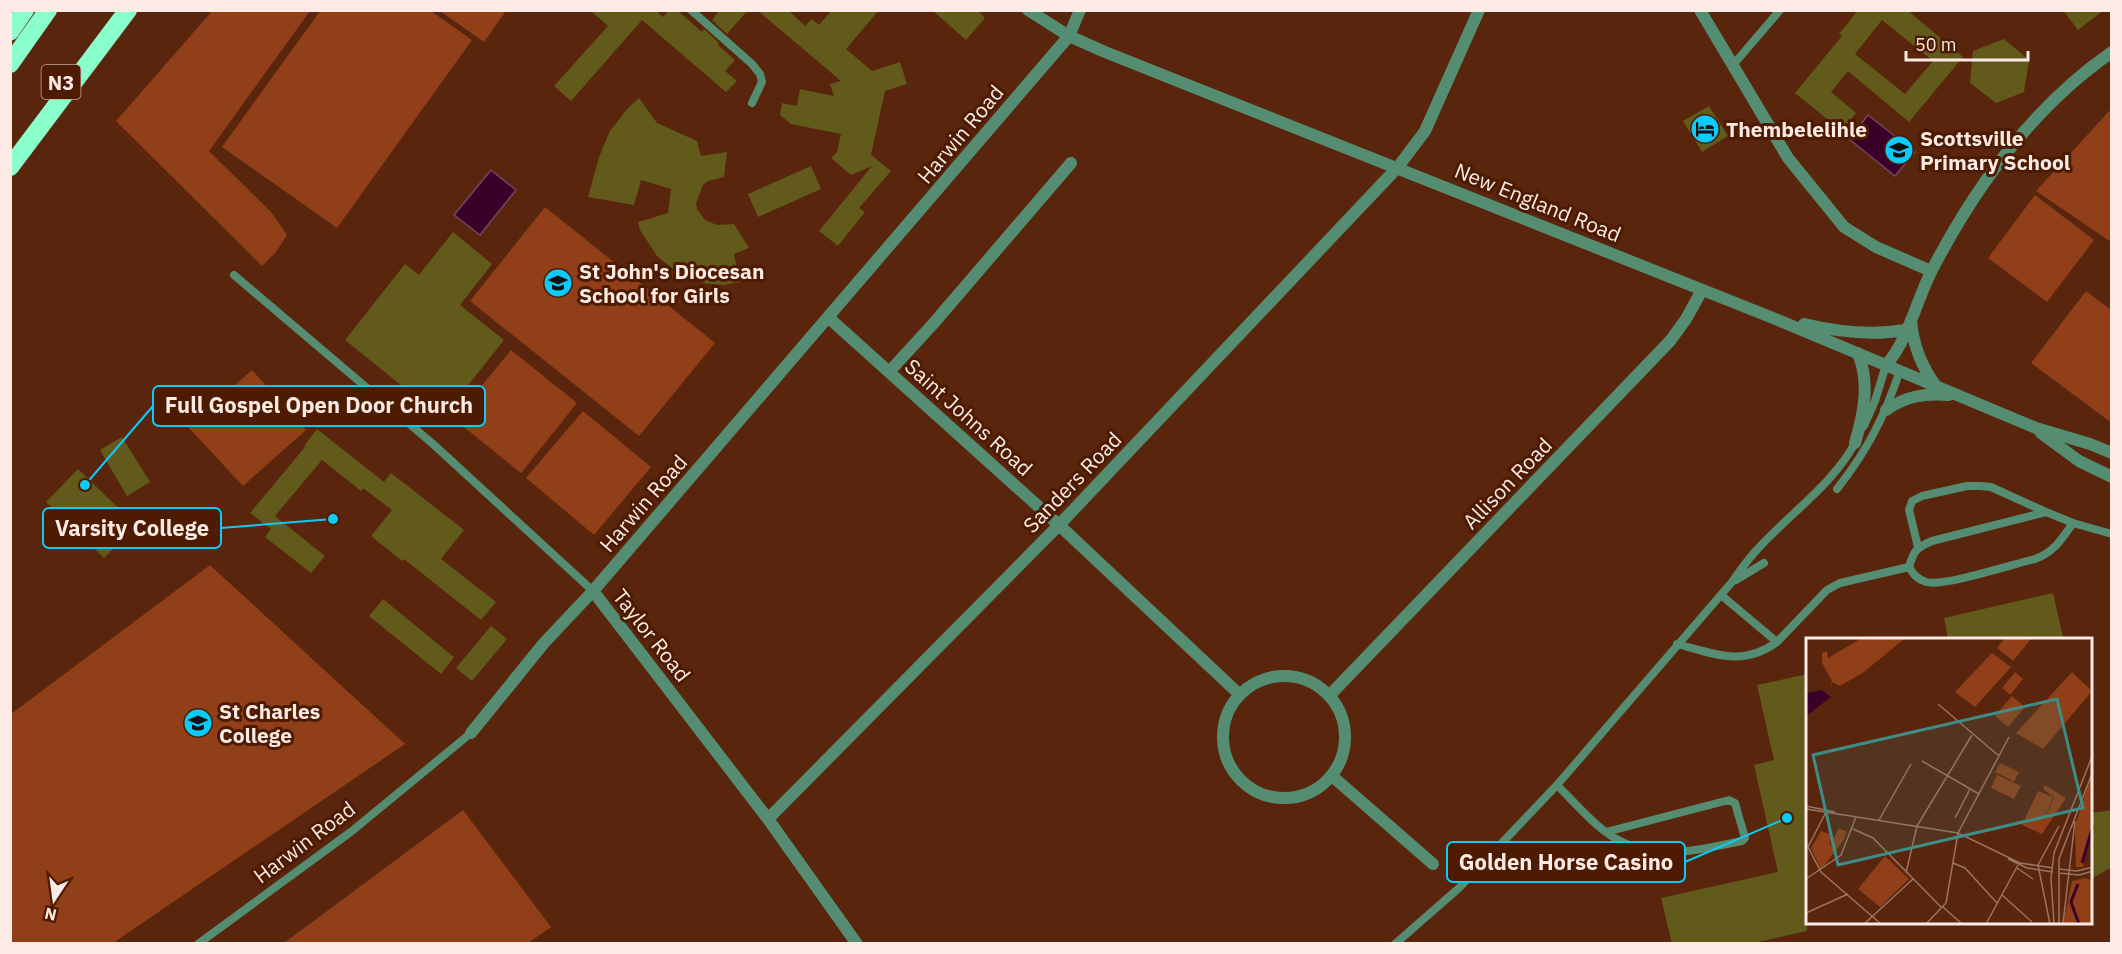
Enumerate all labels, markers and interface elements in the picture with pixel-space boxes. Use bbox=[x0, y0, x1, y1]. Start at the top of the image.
scale bar bbox=[1906, 24, 2028, 62]
text: 50 m bbox=[1915, 33, 1957, 56]
road number: N3 bbox=[42, 65, 80, 99]
street label: Harwin Road bbox=[911, 79, 1009, 189]
hotel icon: Thembelelihle bbox=[1689, 113, 1721, 145]
place label: Thembelelihle bbox=[1726, 115, 1867, 143]
place label: Scottsville Primary School bbox=[1920, 124, 2070, 176]
school or university icon: Scottsville Primary School bbox=[1883, 134, 1915, 166]
street label: New England Road bbox=[1451, 156, 1625, 248]
place label: St John's Diocesan School for Girls bbox=[579, 257, 765, 309]
school or university icon: St John's Diocesan School for Girls bbox=[542, 267, 574, 299]
street label: Saint Johns Road bbox=[899, 352, 1039, 482]
callout: Full Gospel Open Door Church bbox=[153, 386, 485, 426]
text: Full Gospel Open Door Church bbox=[165, 390, 473, 419]
street label: Sanders Road bbox=[1017, 425, 1127, 539]
street label: Allison Road bbox=[1456, 431, 1558, 535]
street label: Harwin Road bbox=[593, 448, 693, 558]
callout: Varsity College bbox=[43, 508, 221, 548]
text: Varsity College bbox=[55, 513, 209, 542]
street label: Taylor Road bbox=[607, 583, 697, 687]
inset map bbox=[1806, 638, 2092, 924]
place label: St Charles College bbox=[219, 697, 320, 749]
school or university icon: St Charles College bbox=[182, 707, 214, 739]
street label: Harwin Road bbox=[247, 795, 361, 889]
callout: Golden Horse Casino bbox=[1447, 842, 1685, 882]
text: Golden Horse Casino bbox=[1459, 847, 1673, 876]
north arrow bbox=[24, 870, 84, 930]
text: N bbox=[43, 904, 59, 926]

